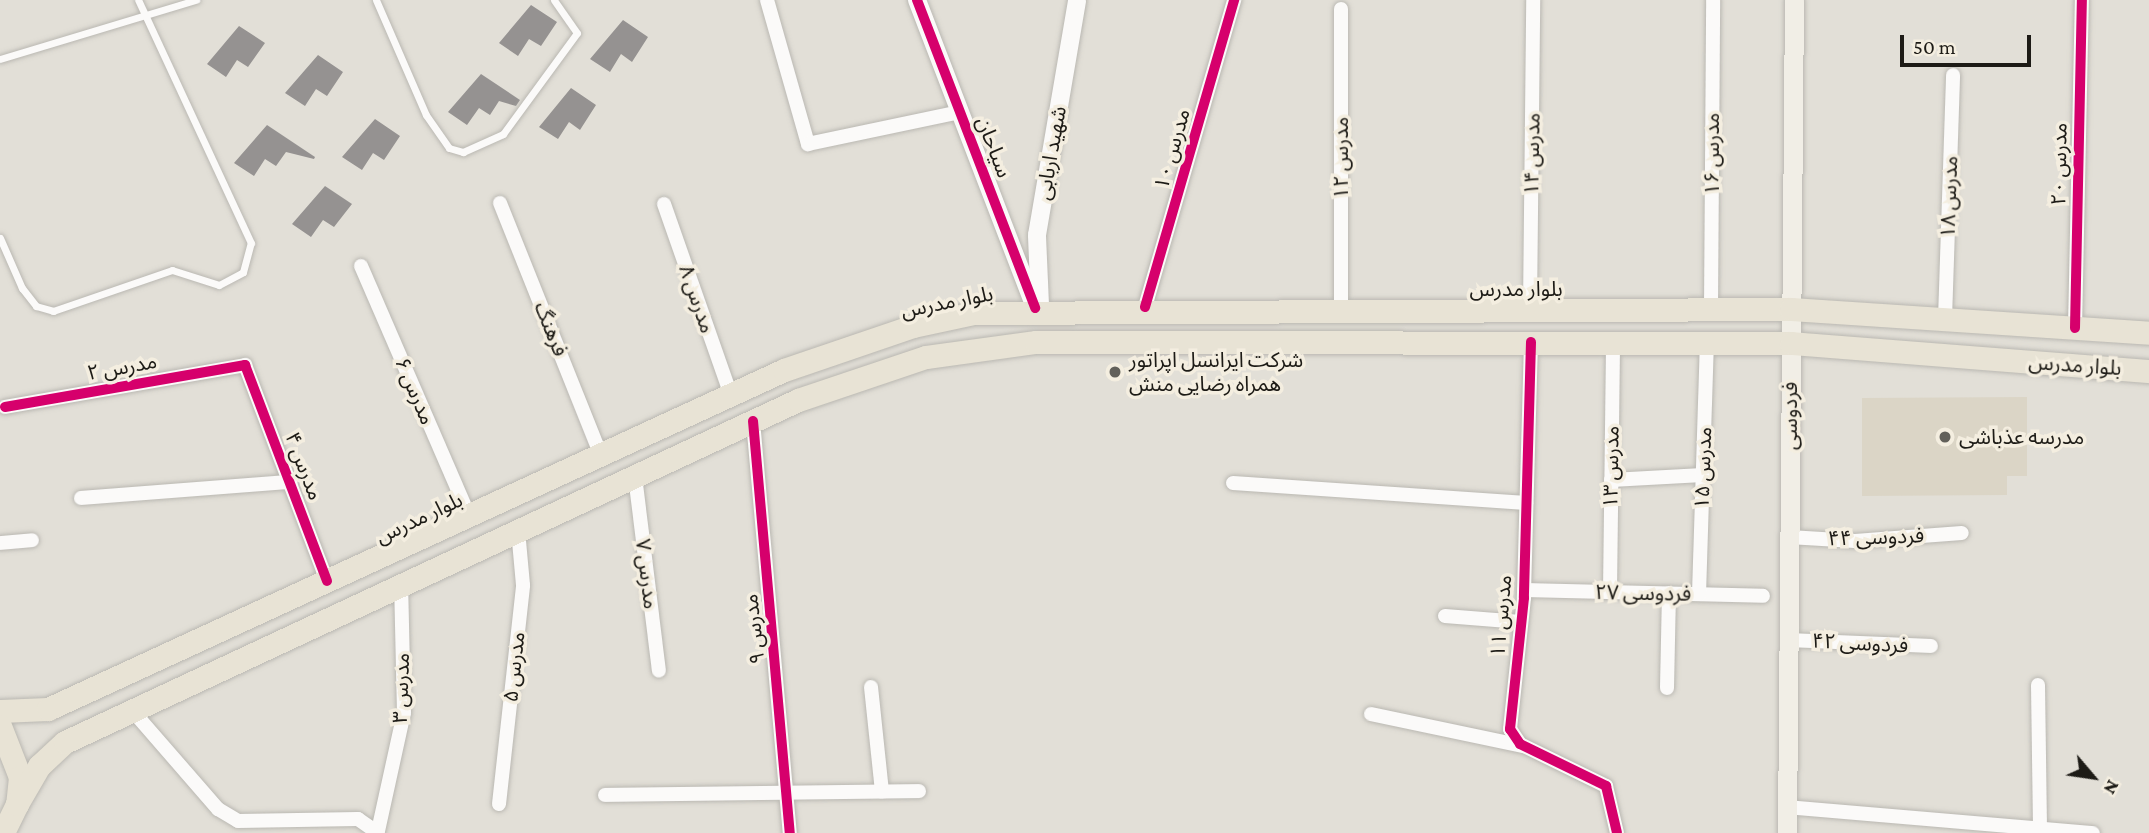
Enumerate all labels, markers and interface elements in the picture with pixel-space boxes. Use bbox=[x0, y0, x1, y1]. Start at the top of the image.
scale bar bbox=[1904, 21, 2035, 65]
text: 50 m bbox=[1913, 35, 1956, 59]
street label: شهید اربابی bbox=[1030, 104, 1072, 202]
street label: مدرس ۱۰ bbox=[1149, 106, 1195, 192]
street label: مدرس ۱۴ bbox=[1519, 112, 1545, 196]
street label: سیاحان bbox=[971, 113, 1017, 181]
street label: مدرس ۱۶ bbox=[1699, 113, 1725, 195]
street label: مدرس ۱۲ bbox=[1328, 117, 1354, 199]
street label: مدرس ۲۰ bbox=[2046, 122, 2072, 206]
street label: مدرس ۱۸ bbox=[1935, 155, 1963, 239]
street label: مدرس ۸ bbox=[674, 262, 720, 336]
street label: بلوار مدرس bbox=[1469, 276, 1563, 302]
street label: بلوار مدرس bbox=[899, 281, 995, 323]
street label: فرهنگ bbox=[529, 298, 573, 360]
place label: شرکت ایرانسل اپراتور همراه رضایی منش bbox=[1129, 347, 1303, 397]
street label: مدرس ۲ bbox=[85, 348, 159, 386]
street label: بلوار مدرس bbox=[2028, 349, 2122, 381]
street label: مدرس ۶ bbox=[390, 354, 440, 428]
marker: شرکت ایرانسل اپراتور همراه رضایی منش bbox=[1107, 364, 1123, 380]
street label: فردوسی bbox=[1777, 382, 1803, 450]
place label: مدرسه عذباشی bbox=[1959, 424, 2084, 450]
street label: مدرس ۱۳ bbox=[1598, 425, 1624, 509]
street label: مدرس ۱۵ bbox=[1689, 426, 1717, 510]
street label: مدرس ۴ bbox=[280, 429, 328, 503]
marker: مدرسه عذباشی bbox=[1937, 429, 1953, 445]
street label: بلوار مدرس bbox=[371, 487, 467, 549]
street label: فردوسی ۴۴ bbox=[1827, 523, 1925, 551]
street label: مدرس ۷ bbox=[630, 537, 664, 611]
street label: مدرس ۱۱ bbox=[1485, 574, 1517, 658]
street label: فردوسی ۲۷ bbox=[1595, 580, 1691, 606]
street label: مدرس ۹ bbox=[738, 593, 770, 665]
street label: فردوسی ۴۲ bbox=[1811, 628, 1909, 658]
street label: مدرس ۵ bbox=[498, 631, 530, 703]
street label: مدرس ۳ bbox=[387, 652, 415, 724]
north arrow bbox=[2058, 742, 2128, 812]
text: N bbox=[2099, 777, 2124, 798]

